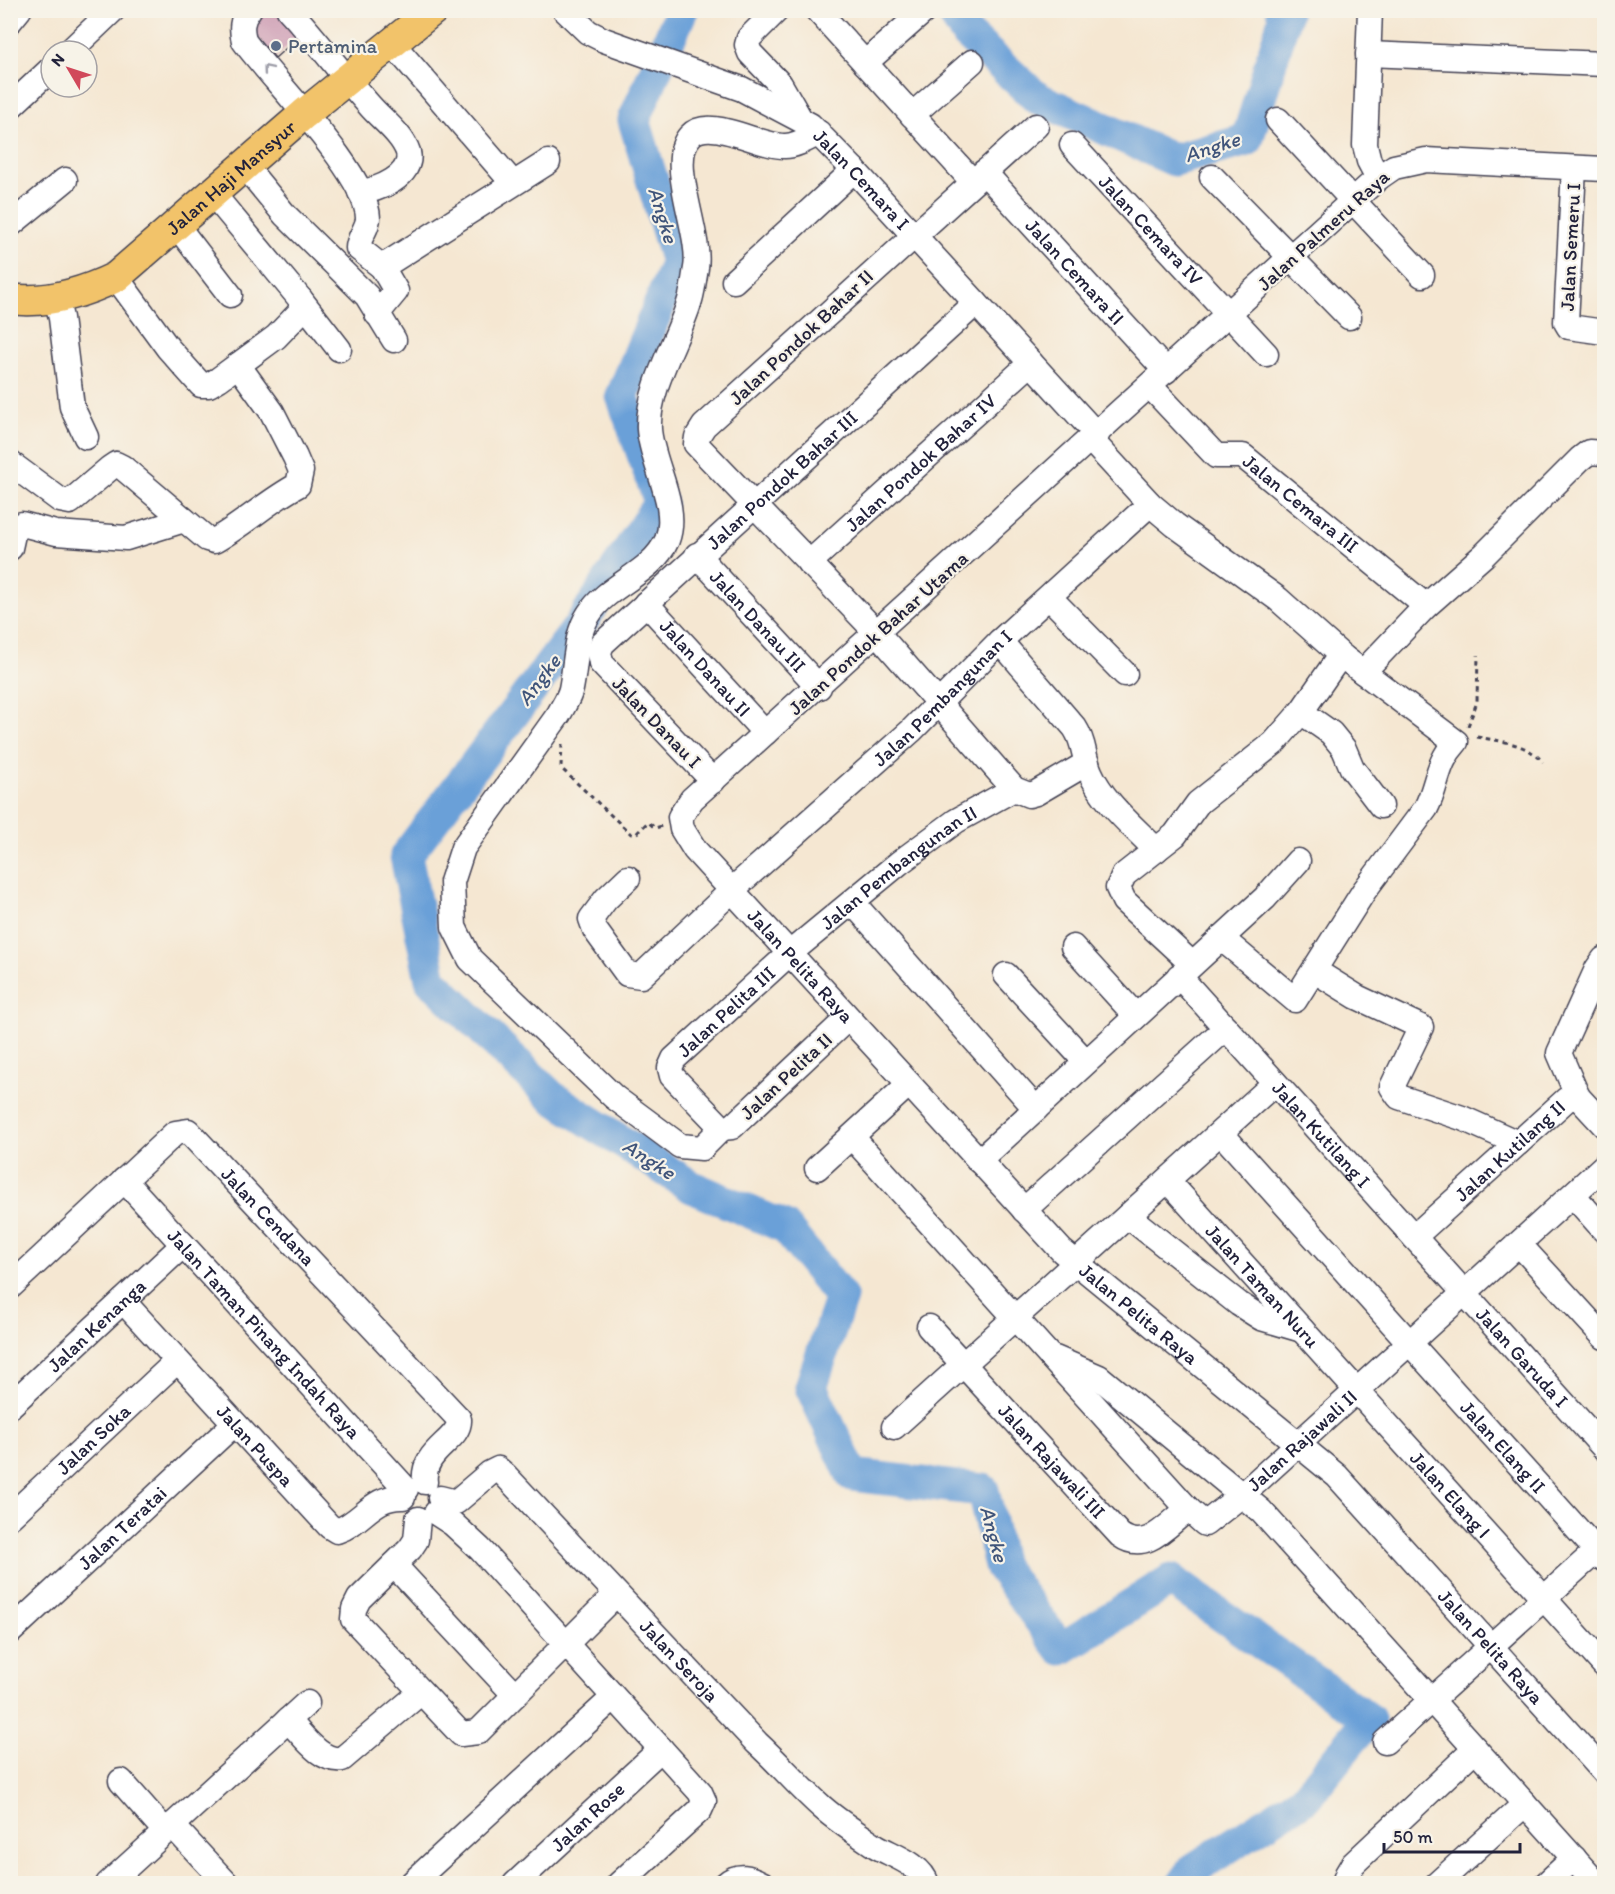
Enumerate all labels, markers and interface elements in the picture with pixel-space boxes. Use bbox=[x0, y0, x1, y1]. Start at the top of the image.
place label: Pertamina bbox=[288, 34, 378, 58]
north arrow bbox=[39, 39, 99, 99]
marker: Pertamina bbox=[269, 39, 283, 53]
text: N bbox=[47, 50, 69, 70]
one-way arrow bbox=[263, 64, 274, 75]
street label: Jalan Haji Mansyur bbox=[161, 115, 301, 240]
street label: Jalan Cemara I bbox=[808, 124, 915, 235]
water label: Angke bbox=[1181, 126, 1244, 167]
street label: Jalan Palmeru Raya bbox=[1252, 164, 1394, 296]
street label: Jalan Cemara IV bbox=[1094, 170, 1208, 290]
street label: Jalan Semeru I bbox=[1555, 182, 1585, 312]
water label: Angke bbox=[643, 184, 684, 247]
street label: Jalan Cemara II bbox=[1021, 214, 1130, 330]
street label: Jalan Pondok Bahar II bbox=[724, 264, 878, 410]
street label: Jalan Pondok Bahar IV bbox=[840, 388, 1001, 537]
street label: Jalan Pondok Bahar III bbox=[702, 405, 862, 555]
street label: Jalan Cemara III bbox=[1238, 449, 1364, 558]
street label: Jalan Pondok Bahar Utama bbox=[783, 546, 973, 720]
street label: Jalan Danau III bbox=[705, 565, 811, 677]
street label: Jalan Pembangunan I bbox=[868, 624, 1017, 771]
water label: Angke bbox=[512, 649, 566, 710]
street label: Jalan Danau II bbox=[607, 671, 707, 773]
street label: Jalan Danau I bbox=[607, 671, 707, 773]
street label: Jalan Pembangunan II bbox=[816, 800, 981, 935]
street label: Jalan Pelita Raya bbox=[743, 904, 860, 1028]
street label: Jalan Pelita III bbox=[672, 961, 780, 1062]
street label: Jalan Pelita II bbox=[735, 1027, 837, 1125]
street label: Jalan Kutilang I bbox=[1267, 1076, 1376, 1193]
street label: Jalan Kutilang II bbox=[1450, 1095, 1570, 1207]
water label: Angke bbox=[619, 1133, 681, 1185]
street label: Jalan Cendana bbox=[216, 1162, 320, 1271]
street label: Jalan Taman Nuru bbox=[1200, 1219, 1324, 1353]
street label: Jalan Taman Pinang Indah Raya bbox=[162, 1224, 366, 1444]
street label: Jalan Pelita Raya bbox=[1074, 1258, 1203, 1370]
street label: Jalan Kenanga bbox=[42, 1274, 151, 1377]
street label: Jalan Garuda I bbox=[1471, 1302, 1574, 1412]
street label: Jalan Rajawali II bbox=[1242, 1384, 1362, 1496]
street label: Jalan Elang II bbox=[1455, 1396, 1551, 1498]
street label: Jalan Soka bbox=[51, 1398, 136, 1480]
street label: Jalan Puspa bbox=[212, 1399, 299, 1492]
street label: Jalan Rajawali III bbox=[993, 1399, 1111, 1523]
street label: Jalan Elang I bbox=[1405, 1446, 1496, 1543]
street label: Jalan Teratai bbox=[73, 1481, 171, 1575]
water label: Angke bbox=[975, 1503, 1014, 1566]
street label: Jalan Pelita Raya bbox=[1433, 1584, 1549, 1710]
street label: Jalan Seroja bbox=[635, 1614, 724, 1707]
street label: Jalan Rose bbox=[546, 1777, 629, 1857]
scale bar bbox=[1384, 1816, 1520, 1854]
text: 50 m bbox=[1393, 1826, 1433, 1848]

